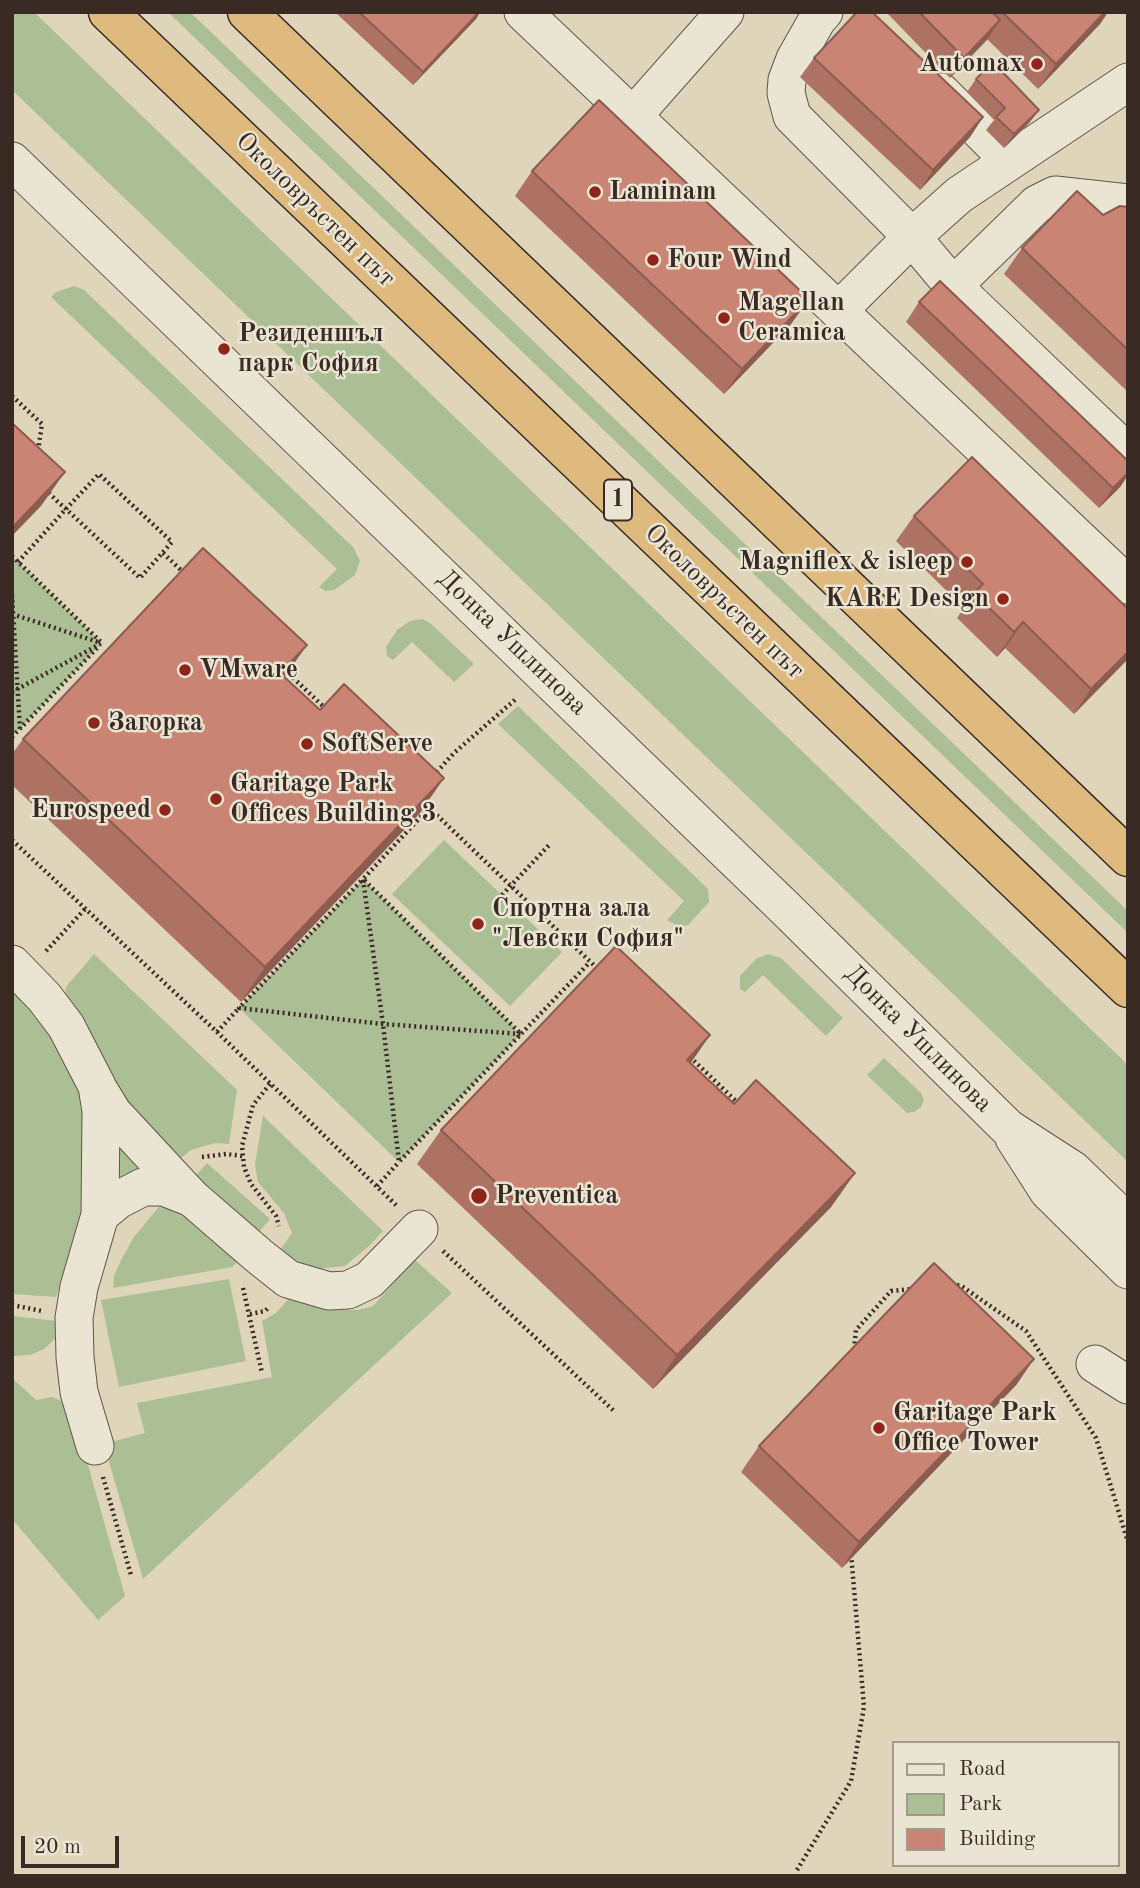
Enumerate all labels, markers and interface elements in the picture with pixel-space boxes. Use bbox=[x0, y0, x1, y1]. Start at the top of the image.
place label: Automax bbox=[919, 48, 1023, 80]
marker: Automax bbox=[1029, 56, 1045, 72]
street label: Околовръстен път bbox=[229, 126, 401, 294]
place label: Laminam bbox=[609, 176, 717, 208]
marker: Laminam bbox=[587, 184, 603, 200]
place label: Four Wind bbox=[667, 244, 792, 276]
marker: Four Wind bbox=[645, 252, 661, 268]
place label: Magellan Ceramica bbox=[738, 287, 846, 348]
marker: Magellan Ceramica bbox=[716, 310, 732, 326]
place label: Резиденшъл парк София bbox=[238, 318, 384, 380]
marker: Резиденшъл парк София bbox=[216, 341, 232, 357]
road number: 1 bbox=[604, 480, 632, 520]
street label: Околовръстен път bbox=[638, 518, 810, 686]
place label: Magniflex & isleep bbox=[739, 546, 953, 578]
marker: Magniflex & isleep bbox=[959, 554, 975, 570]
street label: Донка Ушлинова bbox=[430, 563, 594, 723]
place label: KARE Design bbox=[825, 583, 989, 615]
marker: KARE Design bbox=[995, 591, 1011, 607]
place label: VMware bbox=[199, 654, 298, 686]
marker: VMware bbox=[177, 662, 193, 678]
place label: Загорка bbox=[108, 707, 203, 739]
marker: Загорка bbox=[86, 715, 102, 731]
place label: SoftServe bbox=[321, 728, 433, 760]
marker: SoftServe bbox=[299, 736, 315, 752]
place label: Garitage Park Offices Building 3 bbox=[230, 768, 436, 830]
marker: Garitage Park Offices Building 3 bbox=[208, 791, 224, 807]
place label: Eurospeed bbox=[31, 794, 151, 826]
marker: Eurospeed bbox=[157, 802, 173, 818]
place label: Спортна зала "Левски София" bbox=[492, 893, 684, 954]
marker: Спортна зала "Левски София" bbox=[470, 916, 486, 932]
street label: Донка Ушлинова bbox=[837, 958, 999, 1120]
place label: Preventica bbox=[495, 1180, 618, 1212]
marker: Preventica bbox=[469, 1186, 489, 1206]
place label: Garitage Park Office Tower bbox=[893, 1397, 1057, 1458]
marker: Garitage Park Office Tower bbox=[871, 1420, 887, 1436]
legend bbox=[892, 1741, 1119, 1867]
text: Road bbox=[959, 1759, 1006, 1780]
text: Park bbox=[959, 1794, 1002, 1815]
scale bar bbox=[24, 1822, 122, 1866]
text: Building bbox=[959, 1829, 1035, 1850]
text: 20 m bbox=[34, 1837, 81, 1858]

